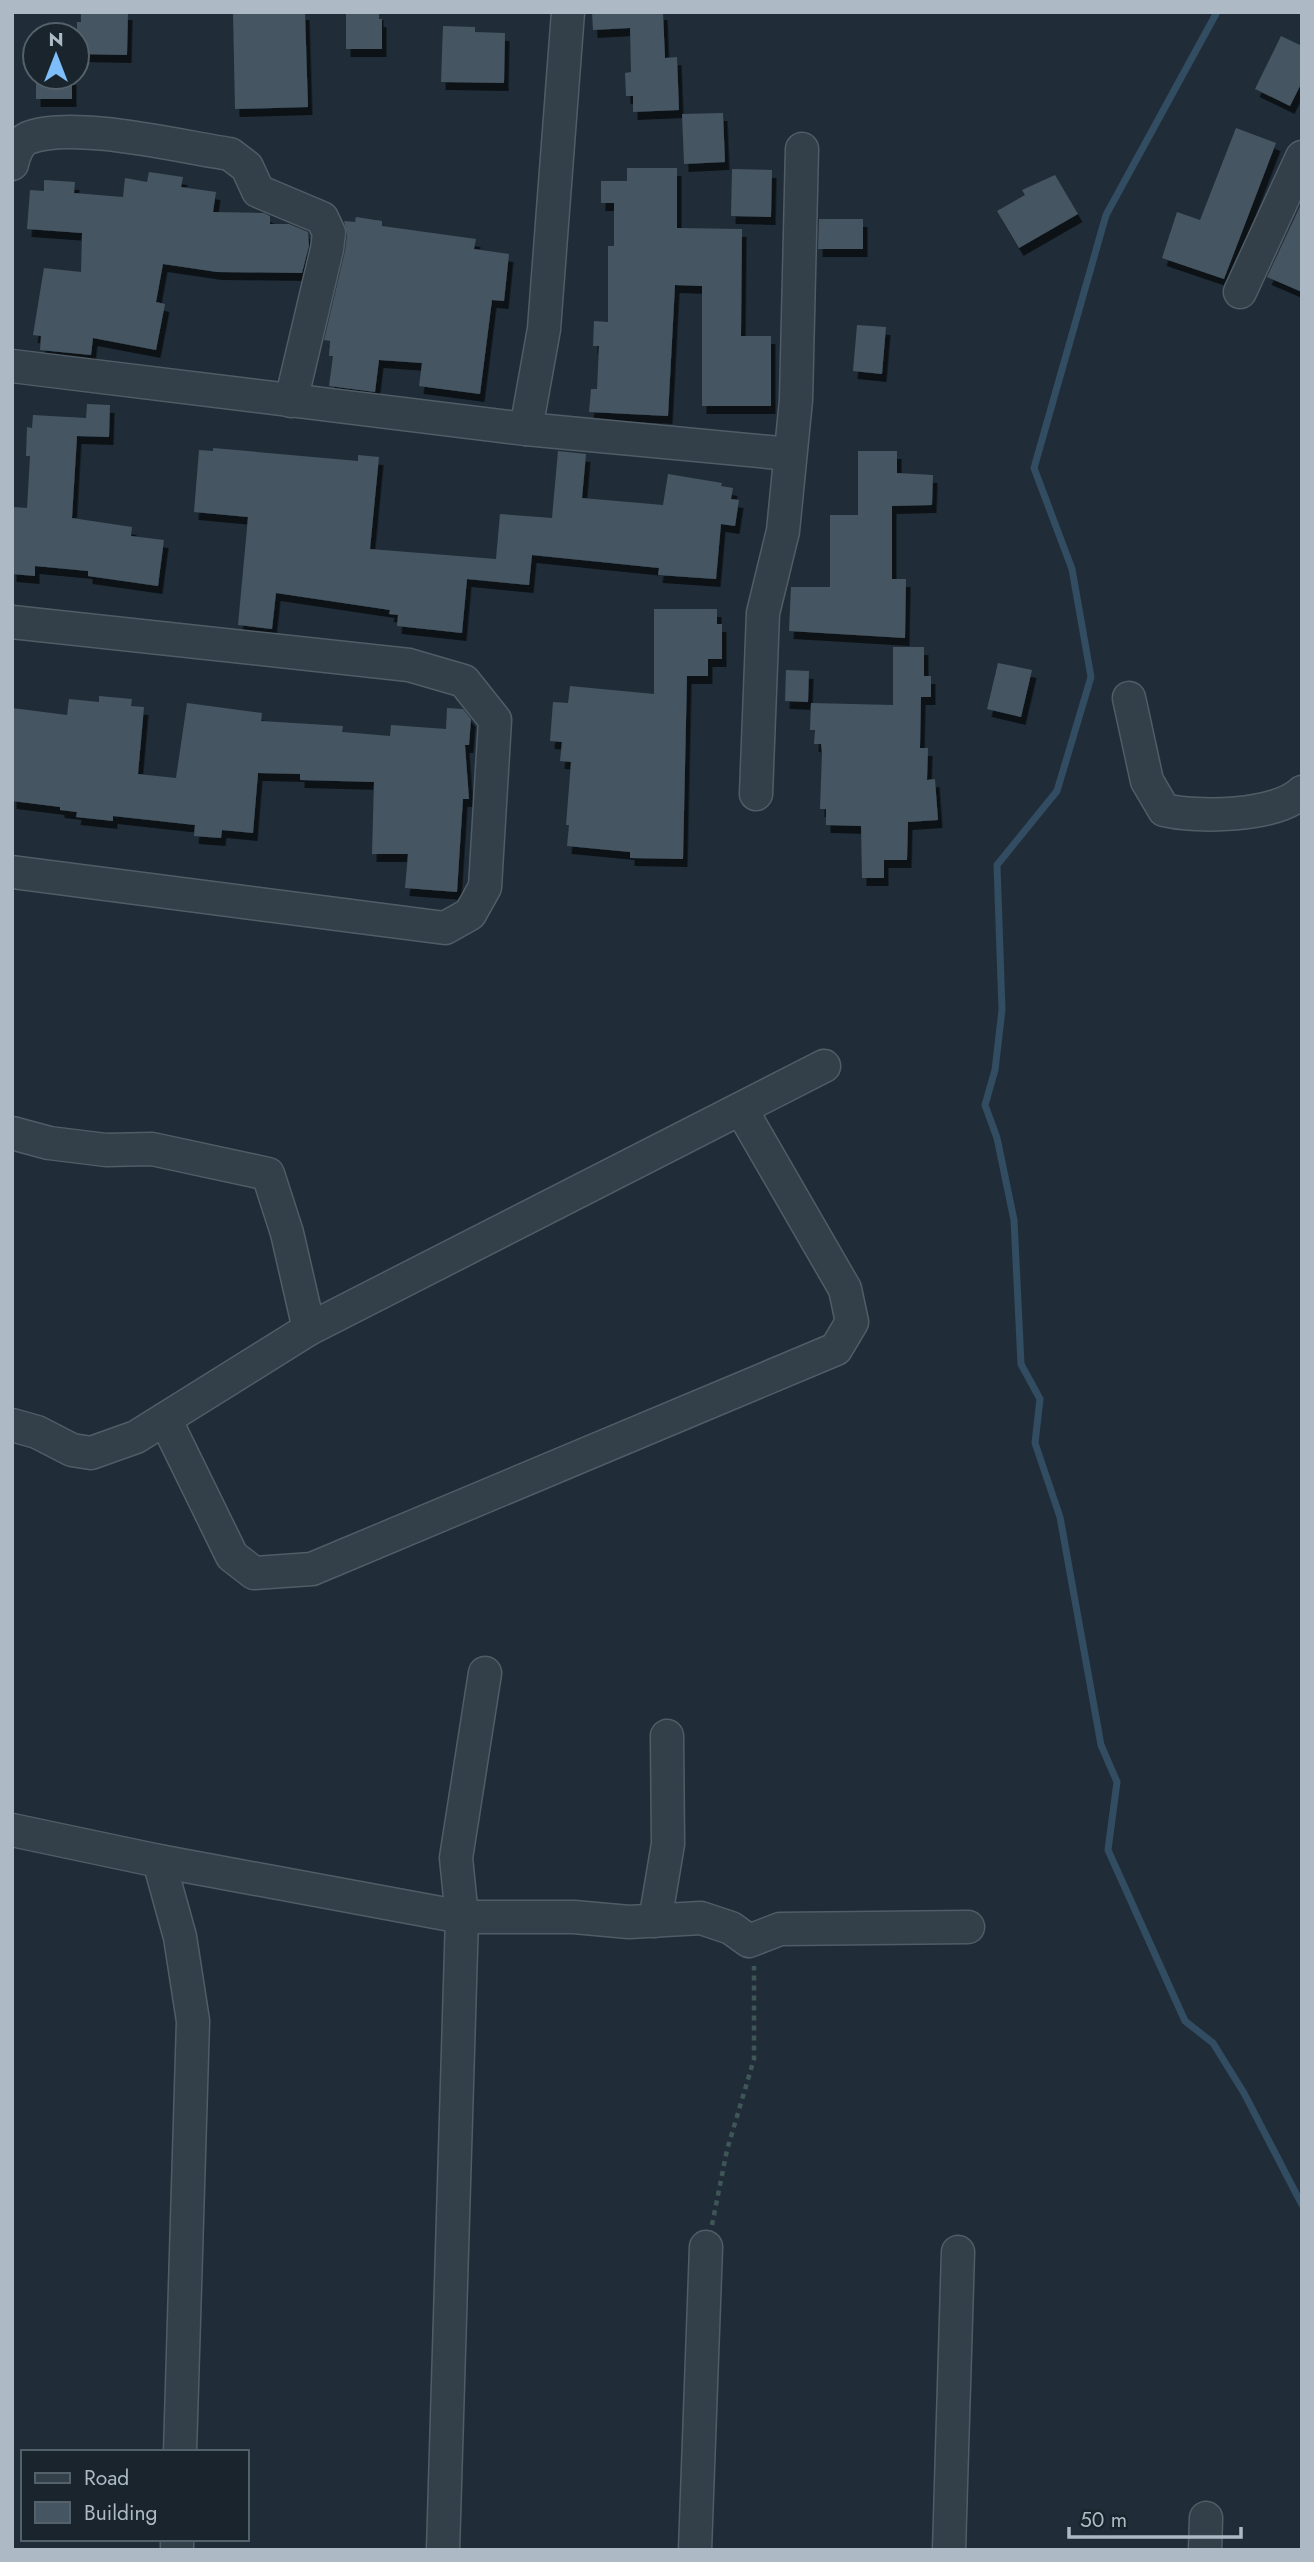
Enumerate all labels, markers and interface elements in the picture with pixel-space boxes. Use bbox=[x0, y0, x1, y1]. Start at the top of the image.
north arrow bbox=[21, 21, 91, 91]
text: N bbox=[48, 26, 64, 53]
legend bbox=[21, 2450, 248, 2541]
text: Road bbox=[84, 2463, 129, 2493]
scale bar bbox=[1069, 2496, 1240, 2540]
text: Building bbox=[84, 2498, 157, 2528]
text: 50 m bbox=[1080, 2505, 1127, 2535]

